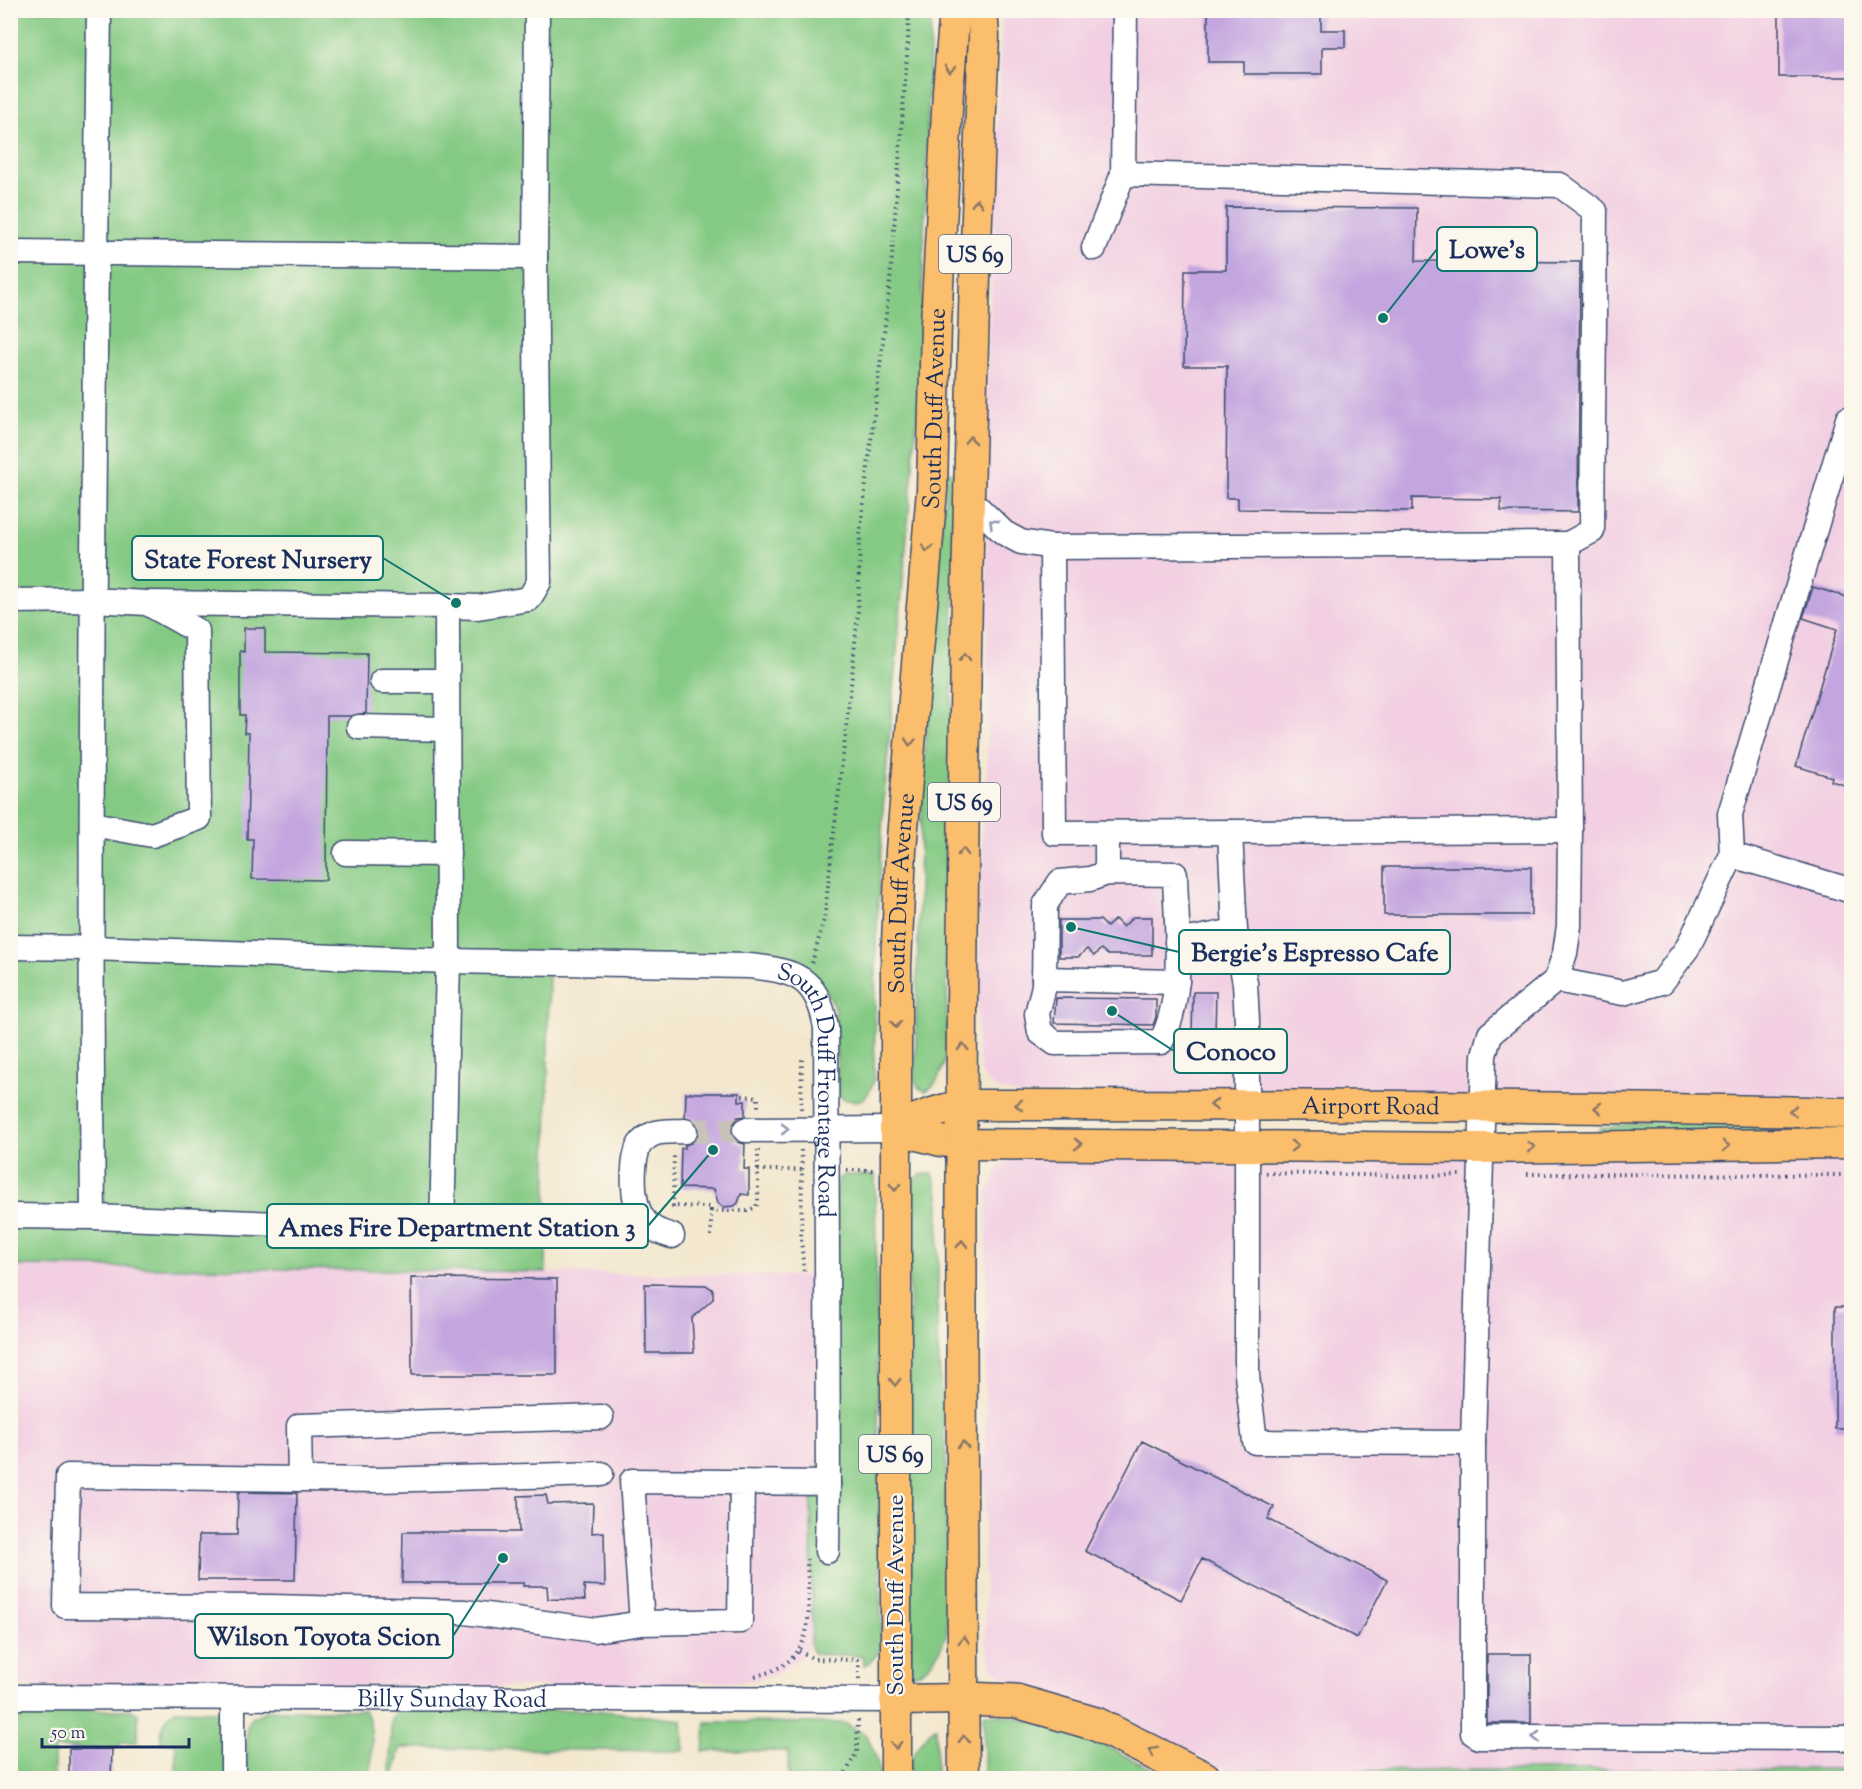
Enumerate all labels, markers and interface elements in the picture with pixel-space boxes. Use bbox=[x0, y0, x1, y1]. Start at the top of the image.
one-way arrow bbox=[944, 64, 957, 73]
one-way arrow bbox=[970, 198, 983, 207]
callout: Lowe's bbox=[1437, 227, 1537, 271]
text: Lowe's bbox=[1449, 233, 1525, 270]
road number: US 69 bbox=[939, 235, 1011, 273]
street label: South Duff Avenue bbox=[915, 307, 956, 511]
one-way arrow bbox=[964, 435, 976, 444]
one-way arrow bbox=[989, 519, 1000, 530]
callout: State Forest Nursery bbox=[132, 536, 383, 580]
text: State Forest Nursery bbox=[144, 543, 372, 580]
one-way arrow bbox=[921, 544, 934, 553]
one-way arrow bbox=[959, 652, 972, 661]
one-way arrow bbox=[904, 738, 917, 747]
road number: US 69 bbox=[928, 783, 1000, 821]
street label: South Duff Avenue bbox=[881, 791, 925, 994]
one-way arrow bbox=[957, 847, 970, 856]
callout: Bergie's Espresso Cafe bbox=[1179, 930, 1450, 974]
text: Bergie's Espresso Cafe bbox=[1191, 936, 1439, 973]
street label: South Duff Frontage Road bbox=[773, 956, 842, 1218]
one-way arrow bbox=[890, 1020, 902, 1029]
callout: Conoco bbox=[1174, 1029, 1287, 1073]
text: Conoco bbox=[1186, 1035, 1276, 1072]
one-way arrow bbox=[957, 1042, 969, 1051]
street label: Airport Road bbox=[1302, 1090, 1440, 1125]
one-way arrow bbox=[1015, 1099, 1024, 1111]
one-way arrow bbox=[1210, 1099, 1219, 1111]
one-way arrow bbox=[1594, 1102, 1603, 1114]
one-way arrow bbox=[1789, 1104, 1798, 1117]
one-way arrow bbox=[780, 1123, 789, 1135]
one-way arrow bbox=[1074, 1138, 1083, 1151]
one-way arrow bbox=[1290, 1140, 1299, 1152]
one-way arrow bbox=[1721, 1140, 1730, 1152]
one-way arrow bbox=[1526, 1141, 1535, 1153]
one-way arrow bbox=[889, 1183, 901, 1192]
callout: Ames Fire Department Station 3 bbox=[267, 1204, 648, 1248]
text: Ames Fire Department Station 3 bbox=[279, 1211, 635, 1248]
one-way arrow bbox=[956, 1239, 968, 1248]
one-way arrow bbox=[889, 1378, 901, 1387]
road number: US 69 bbox=[859, 1435, 931, 1473]
one-way arrow bbox=[957, 1441, 969, 1450]
street label: South Duff Avenue bbox=[880, 1494, 914, 1696]
callout: Wilson Toyota Scion bbox=[195, 1614, 453, 1658]
text: Wilson Toyota Scion bbox=[207, 1620, 442, 1657]
one-way arrow bbox=[958, 1636, 970, 1645]
street label: Billy Sunday Road bbox=[357, 1683, 547, 1718]
scale bar bbox=[42, 1711, 189, 1749]
text: 50 m bbox=[50, 1721, 86, 1747]
one-way arrow bbox=[1531, 1731, 1540, 1743]
one-way arrow bbox=[958, 1734, 970, 1743]
one-way arrow bbox=[890, 1741, 902, 1750]
one-way arrow bbox=[1148, 1747, 1159, 1759]

